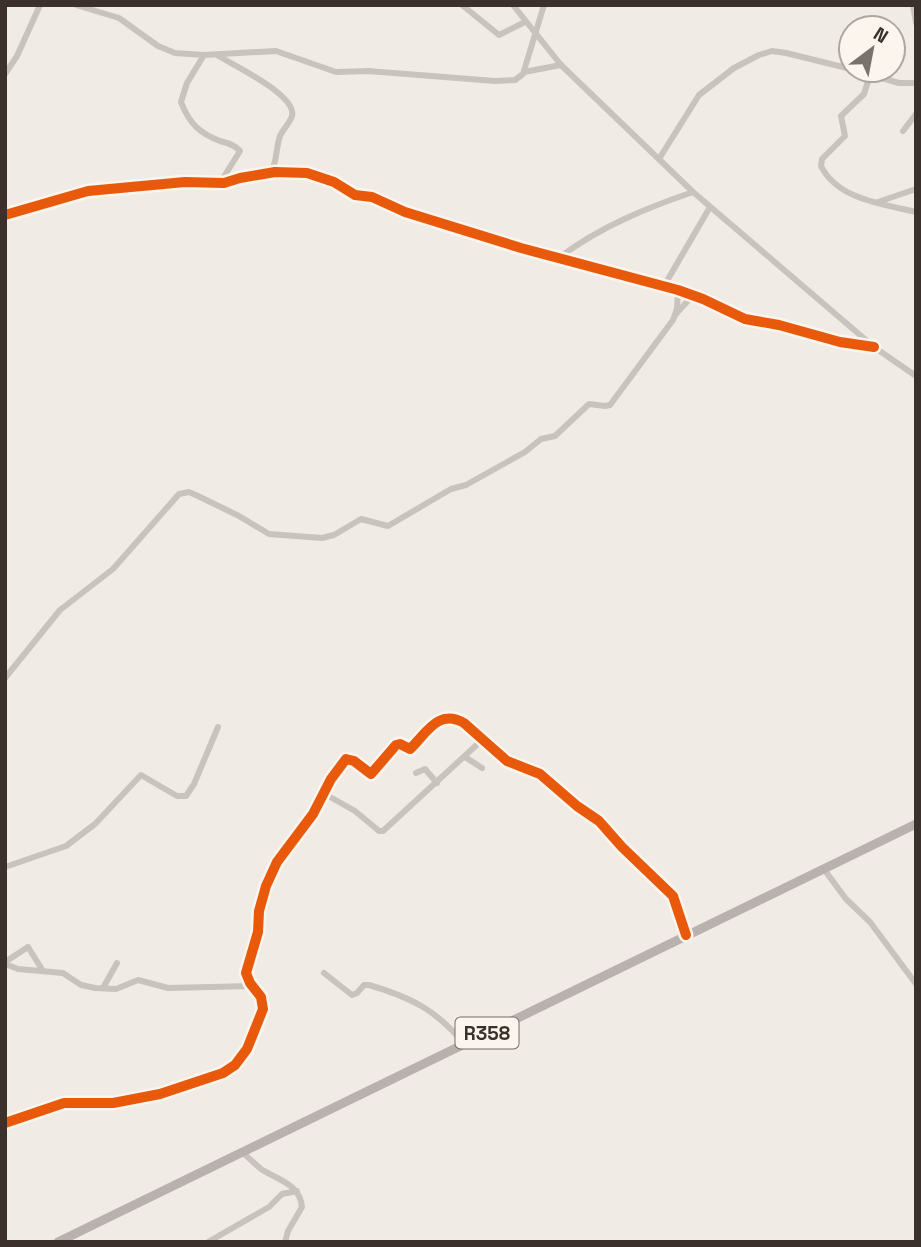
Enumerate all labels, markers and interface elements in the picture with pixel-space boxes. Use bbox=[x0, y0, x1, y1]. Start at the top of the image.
north arrow bbox=[837, 14, 907, 84]
text: N bbox=[869, 21, 893, 49]
road number: R358 bbox=[456, 1018, 518, 1049]

